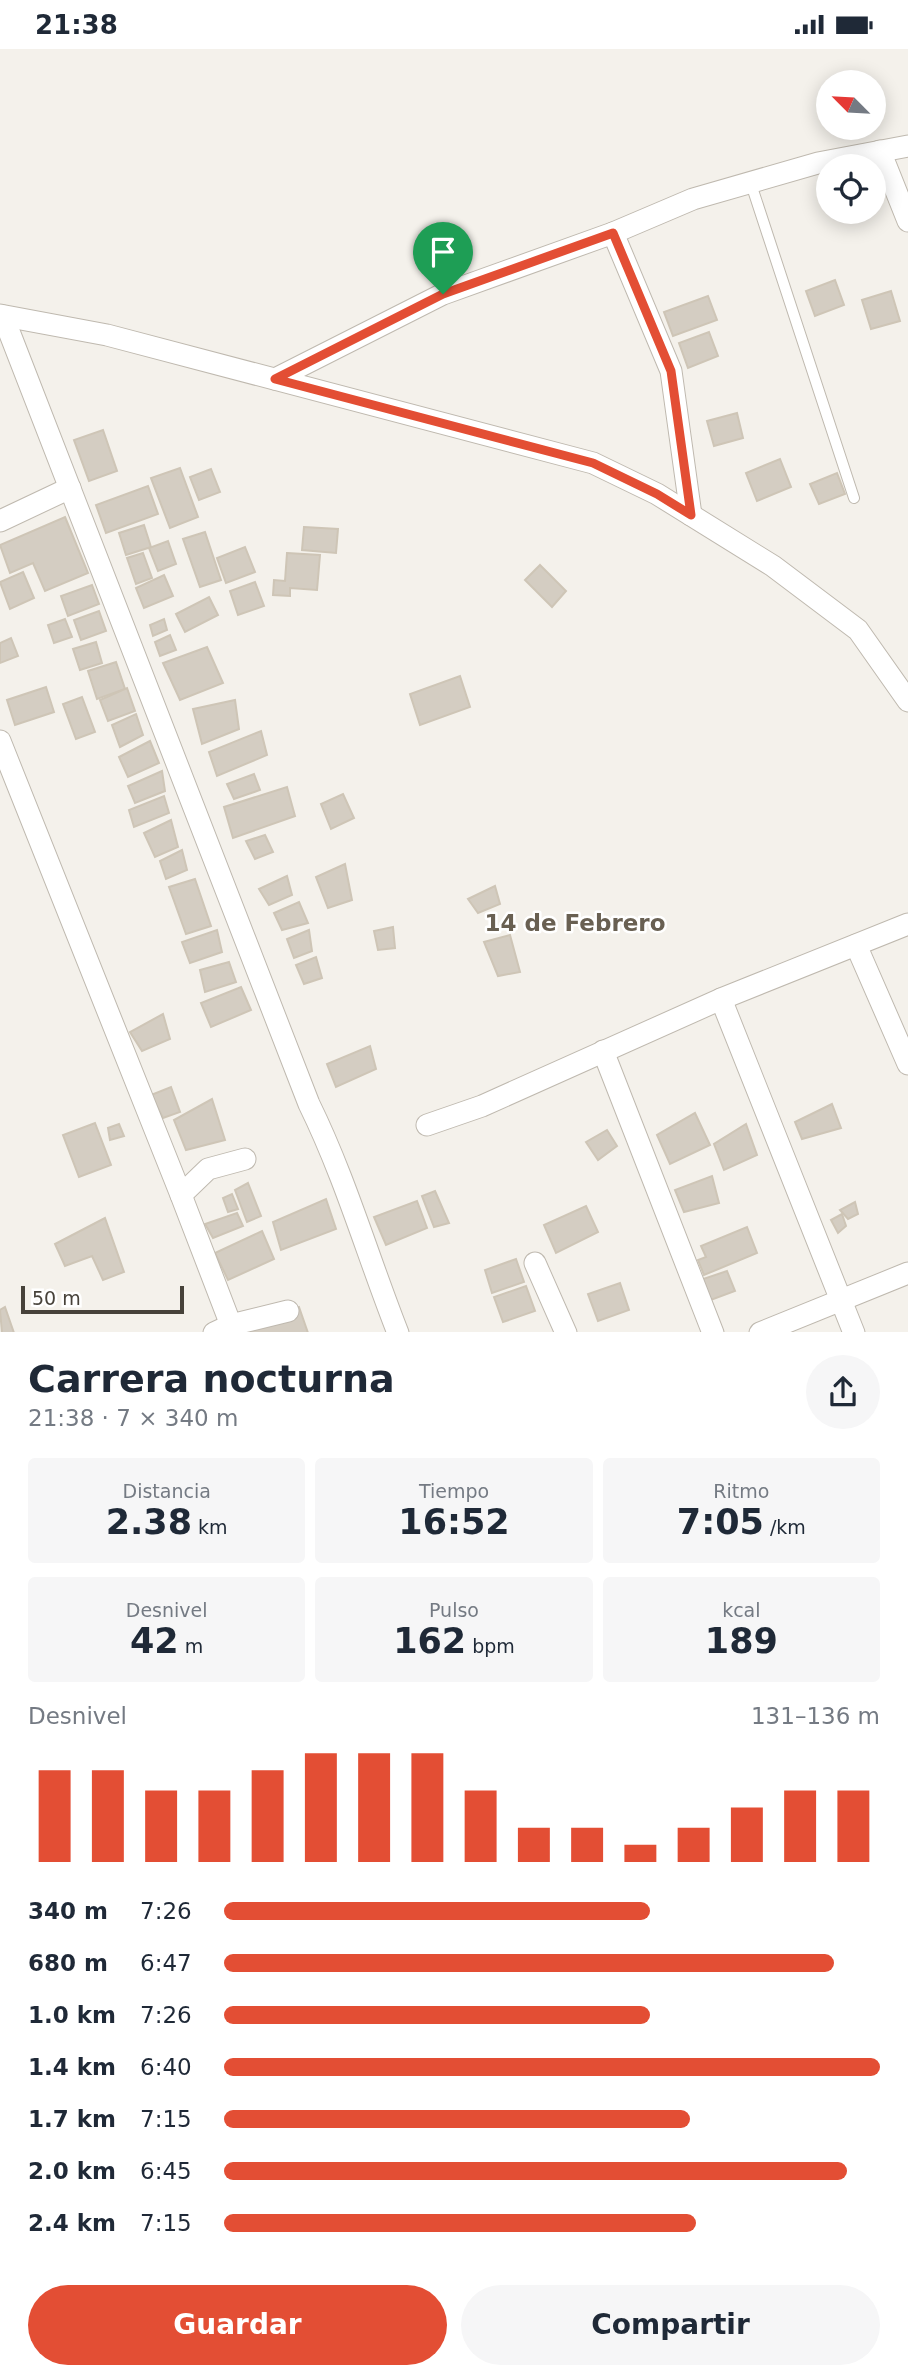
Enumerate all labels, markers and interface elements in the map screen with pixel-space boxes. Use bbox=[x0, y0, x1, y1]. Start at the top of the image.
text: 21:38 bbox=[35, 10, 118, 40]
north arrow bbox=[816, 70, 886, 140]
map controls bbox=[816, 70, 886, 224]
button: locate bbox=[816, 154, 886, 224]
pin bbox=[413, 222, 473, 294]
icon: arrive bbox=[424, 233, 462, 271]
district label: 14 de Febrero bbox=[484, 910, 666, 936]
scale bar bbox=[21, 1283, 184, 1315]
text: 50 m bbox=[32, 1287, 81, 1309]
button: share bbox=[806, 1355, 880, 1429]
text: Carrera nocturna bbox=[28, 1357, 395, 1401]
text: 21:38 · 7 × 340 m bbox=[28, 1405, 238, 1431]
text: Distancia bbox=[123, 1480, 211, 1502]
text: Tiempo bbox=[419, 1480, 489, 1502]
text: Ritmo bbox=[713, 1480, 769, 1502]
text: 2.38 bbox=[106, 1502, 192, 1542]
text: 16:52 bbox=[398, 1502, 510, 1542]
text: 7:05 bbox=[677, 1502, 764, 1542]
text: km bbox=[192, 1516, 228, 1538]
text: /km bbox=[764, 1516, 806, 1538]
text: Desnivel bbox=[126, 1599, 208, 1621]
text: Pulso bbox=[429, 1599, 479, 1621]
text: kcal bbox=[722, 1599, 761, 1621]
text: 42 bbox=[130, 1621, 179, 1661]
text: 162 bbox=[393, 1621, 466, 1661]
text: 189 bbox=[705, 1621, 778, 1661]
text: m bbox=[179, 1635, 203, 1657]
text: bpm bbox=[466, 1635, 515, 1657]
text: Desnivel bbox=[28, 1703, 127, 1729]
text: 131–136 m bbox=[751, 1703, 880, 1729]
text: 340 m bbox=[28, 1898, 108, 1924]
text: 7:26 bbox=[140, 1898, 192, 1924]
text: 680 m bbox=[28, 1950, 108, 1976]
text: 6:47 bbox=[140, 1950, 192, 1976]
text: 1.0 km bbox=[28, 2002, 116, 2028]
text: 7:26 bbox=[140, 2002, 192, 2028]
text: 1.4 km bbox=[28, 2054, 116, 2080]
text: 6:40 bbox=[140, 2054, 192, 2080]
text: 1.7 km bbox=[28, 2106, 116, 2132]
text: 7:15 bbox=[140, 2106, 192, 2132]
text: 2.0 km bbox=[28, 2158, 116, 2184]
text: 6:45 bbox=[140, 2158, 192, 2184]
text: 2.4 km bbox=[28, 2210, 116, 2236]
text: 7:15 bbox=[140, 2210, 192, 2236]
button: Guardar bbox=[28, 2285, 447, 2365]
button: Compartir bbox=[461, 2285, 880, 2365]

